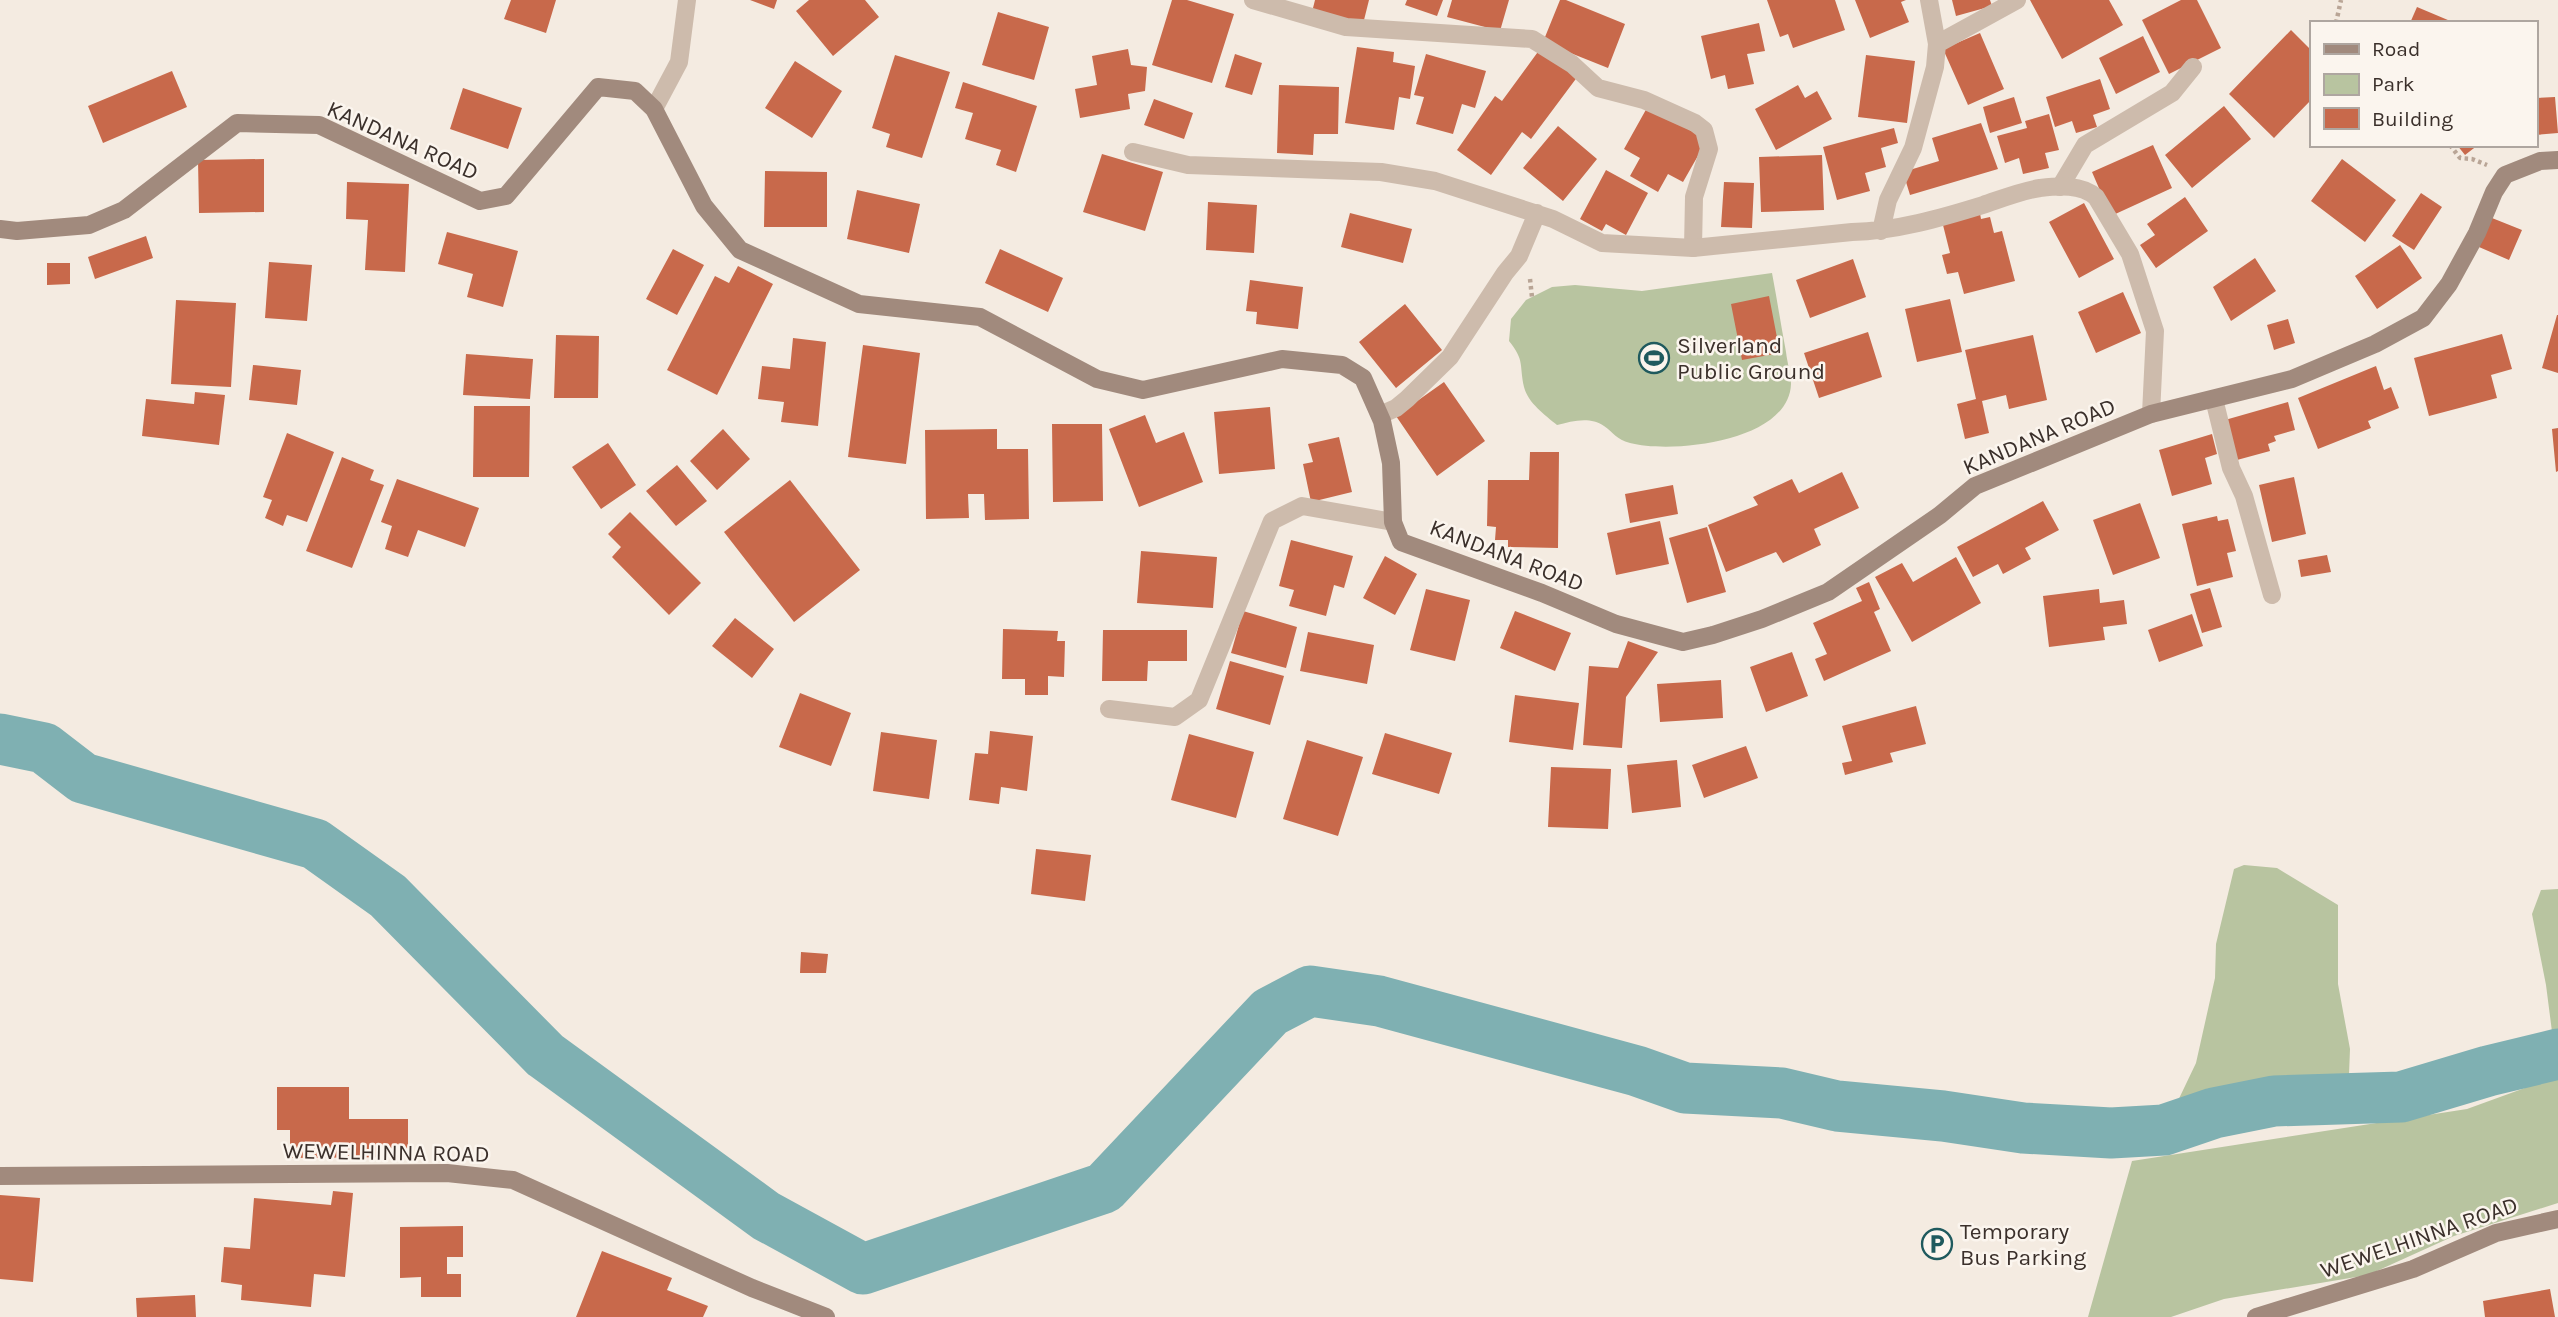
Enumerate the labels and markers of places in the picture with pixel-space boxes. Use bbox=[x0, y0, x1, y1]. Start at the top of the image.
place label: Silverland Public Ground bbox=[1677, 332, 1825, 385]
sports icon: Silverland Public Ground bbox=[1637, 341, 1671, 375]
place label: Temporary Bus Parking bbox=[1960, 1218, 2086, 1271]
parking icon: Temporary Bus Parking bbox=[1920, 1227, 1954, 1261]

